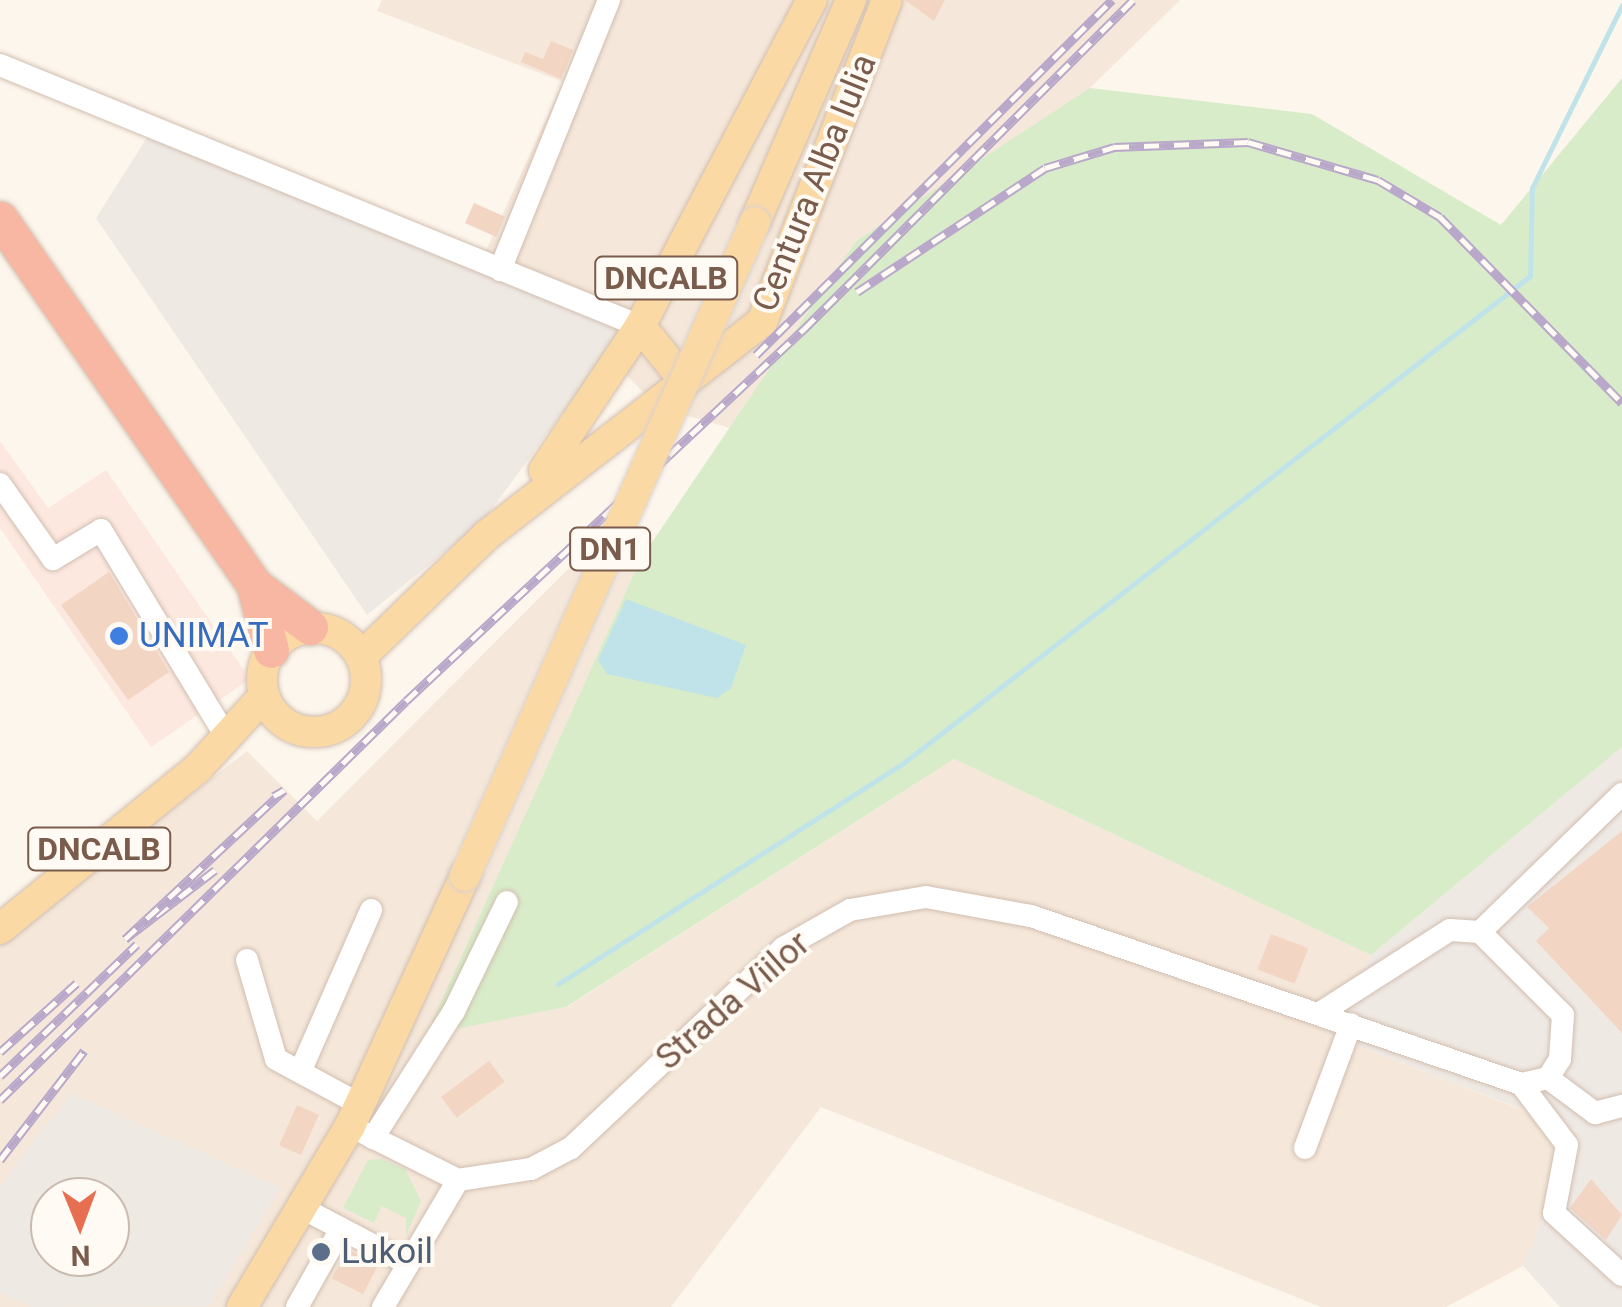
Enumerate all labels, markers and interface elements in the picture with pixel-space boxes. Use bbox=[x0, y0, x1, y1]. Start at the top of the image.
street label: Centura Alba Iulia bbox=[744, 48, 886, 318]
road number: DNCALB bbox=[594, 251, 738, 305]
road number: DN1 bbox=[568, 522, 652, 576]
place label: UNIMAT bbox=[139, 615, 269, 657]
marker: UNIMAT bbox=[108, 625, 130, 647]
road number: DNCALB bbox=[27, 822, 172, 876]
street label: Strada Viilor bbox=[648, 923, 818, 1079]
north arrow bbox=[30, 1177, 130, 1277]
place label: Lukoil bbox=[341, 1231, 433, 1273]
text: N bbox=[70, 1239, 91, 1272]
marker: Lukoil bbox=[310, 1241, 332, 1263]

